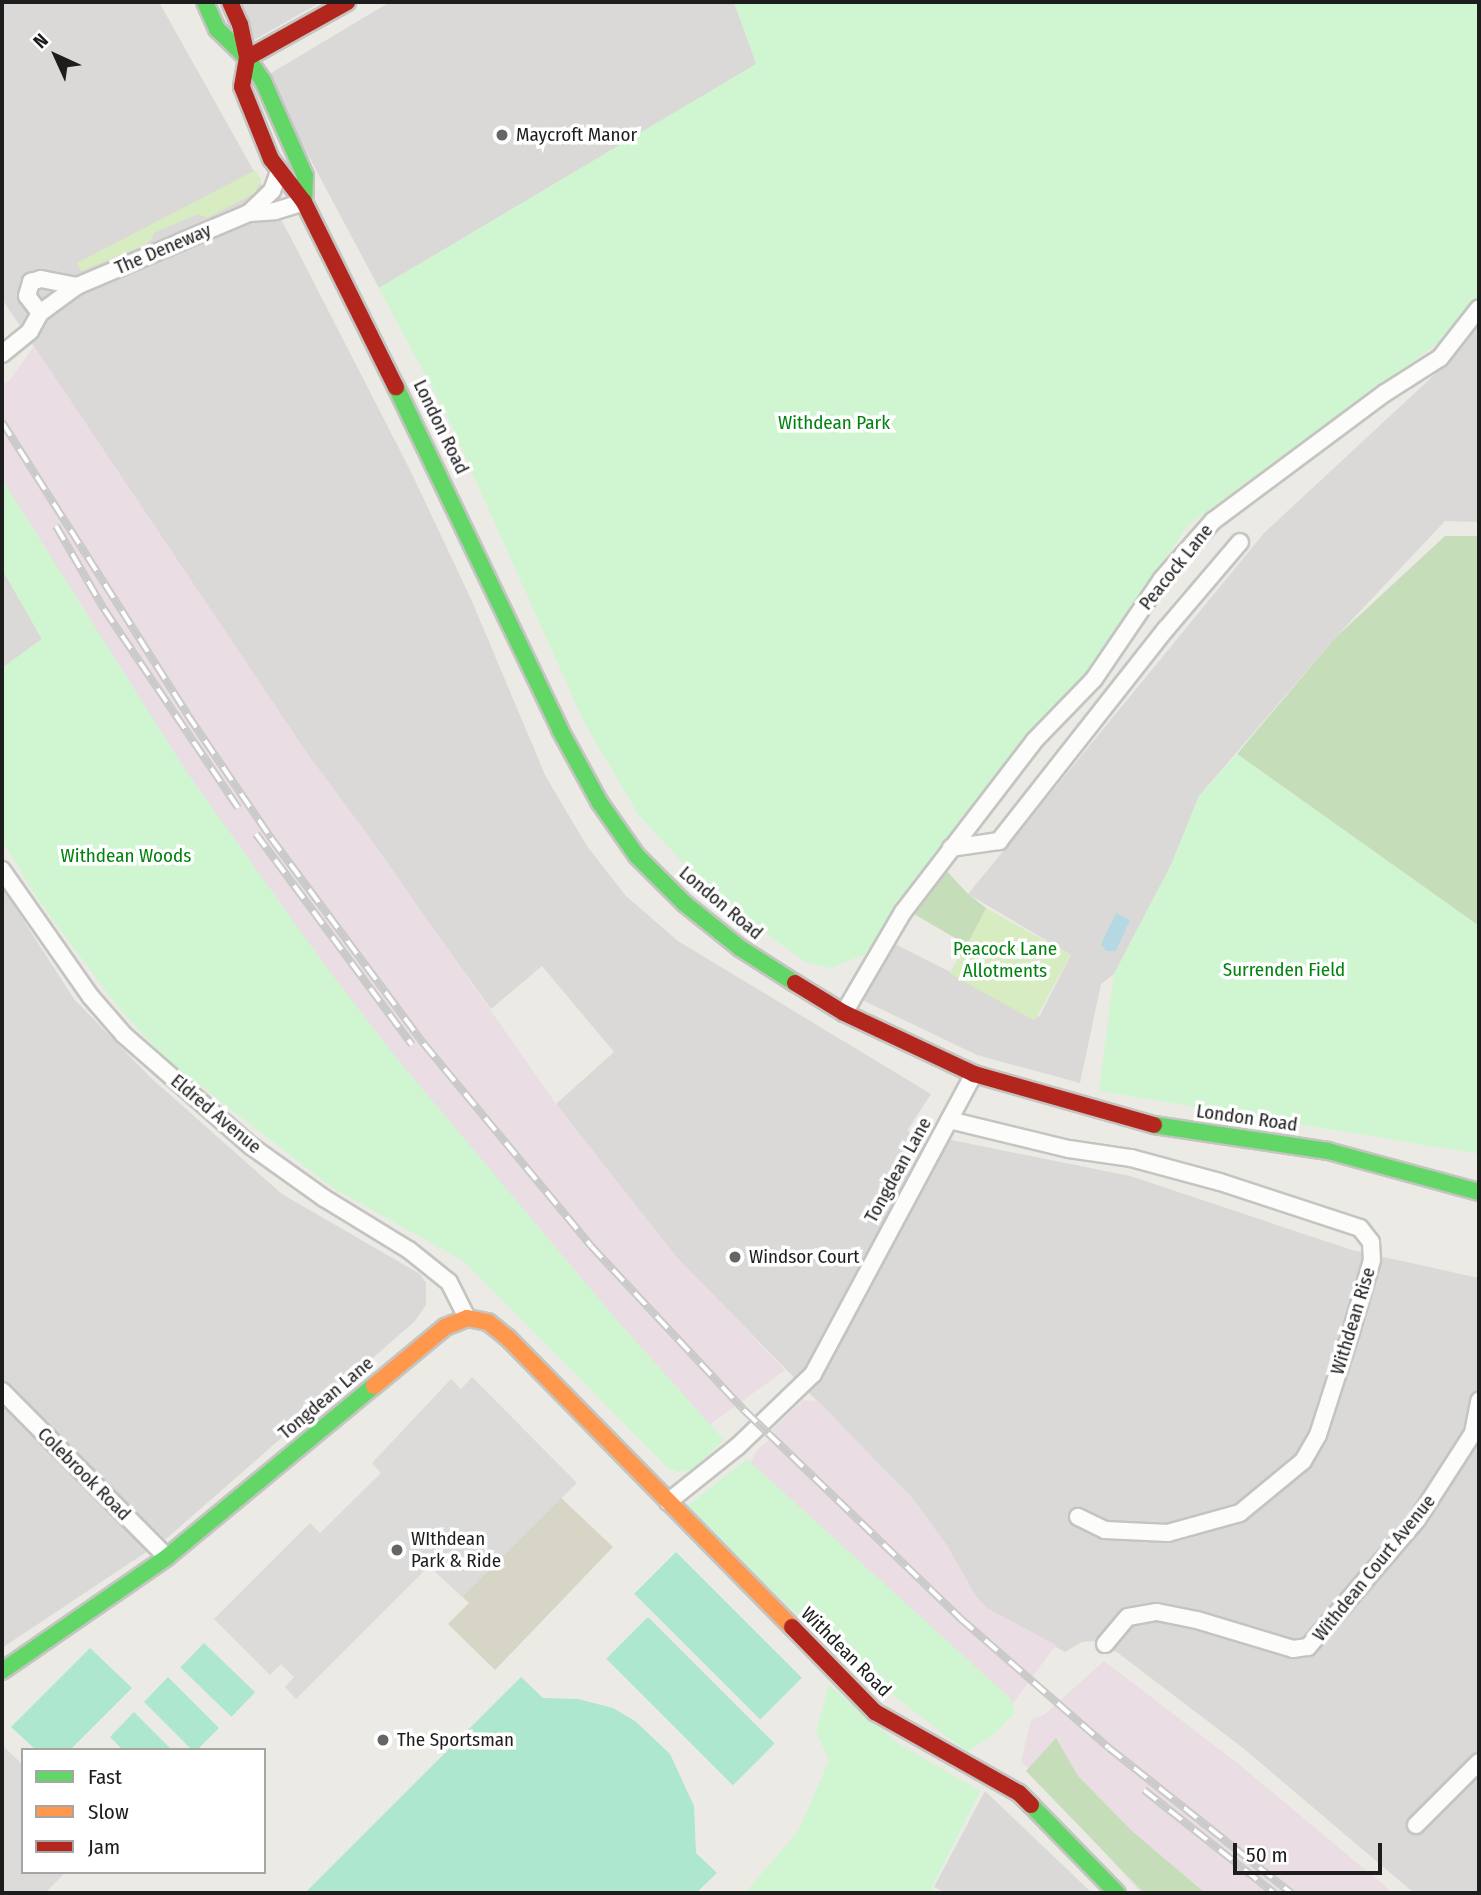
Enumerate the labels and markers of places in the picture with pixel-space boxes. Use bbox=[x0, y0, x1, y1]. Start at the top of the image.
place label: Maycroft Manor bbox=[516, 124, 637, 146]
marker: Maycroft Manor bbox=[494, 127, 510, 143]
place label: Windsor Court bbox=[749, 1246, 859, 1268]
marker: Windsor Court bbox=[727, 1249, 743, 1265]
place label: WIthdean Park & Ride bbox=[411, 1528, 501, 1572]
marker: WIthdean Park & Ride bbox=[389, 1542, 405, 1558]
place label: The Sportsman bbox=[397, 1729, 514, 1751]
marker: The Sportsman bbox=[375, 1732, 391, 1748]

